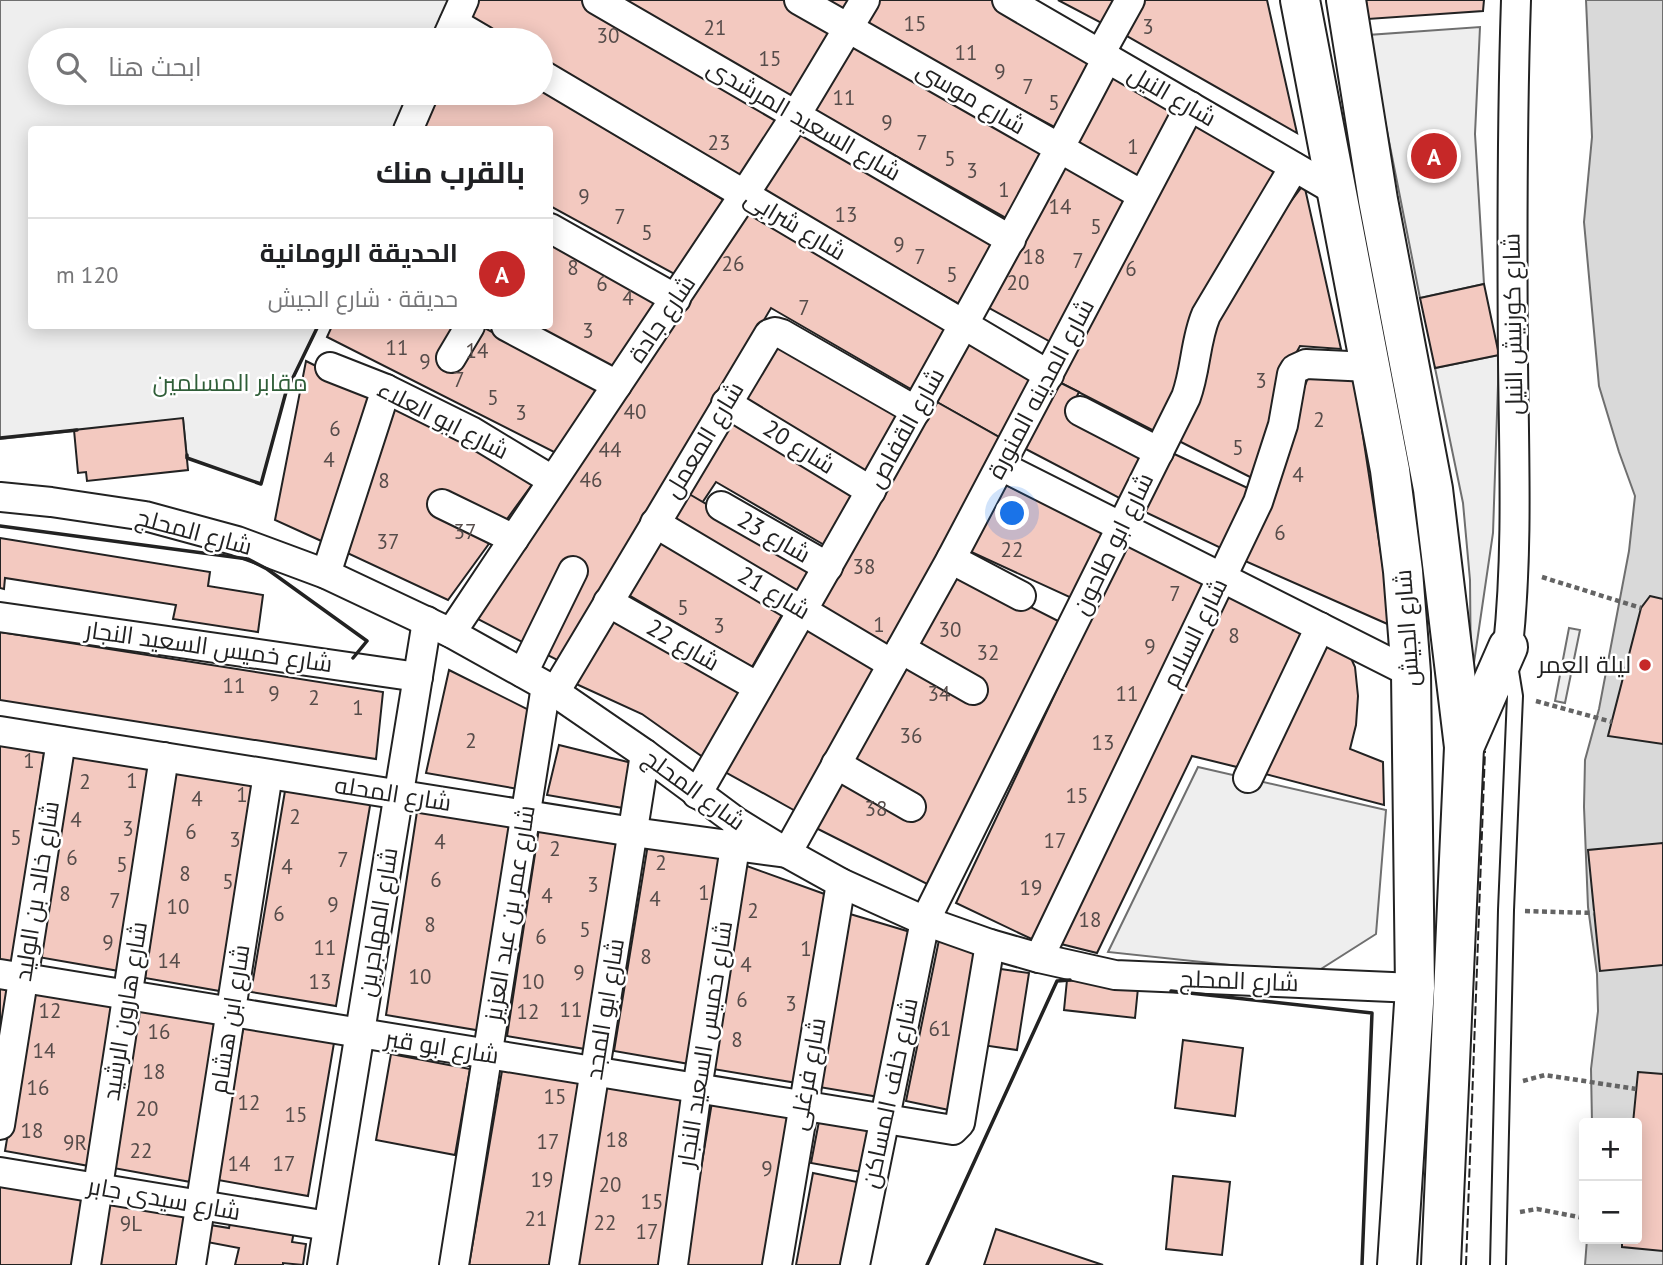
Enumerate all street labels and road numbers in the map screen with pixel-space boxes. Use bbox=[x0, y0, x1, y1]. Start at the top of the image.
street label: شارع السعيد المرشدى bbox=[701, 51, 907, 189]
street label: شارع موسى bbox=[911, 54, 1031, 142]
street label: شارع النيل bbox=[1122, 58, 1222, 134]
street label: شارع شرابى bbox=[738, 182, 852, 268]
street label: شارع كورنيش النيل bbox=[1495, 233, 1531, 415]
street label: شارع جادة bbox=[621, 269, 703, 369]
street label: شارع المدينه المنورة bbox=[980, 294, 1102, 484]
street label: شارع القفاص bbox=[860, 362, 952, 494]
street label: شارع ابو العلاء bbox=[372, 373, 514, 467]
street label: شارع المعمل bbox=[657, 376, 751, 504]
street label: شارع 20 bbox=[757, 412, 841, 482]
street label: شارع ابو طاحون bbox=[1065, 468, 1161, 620]
street label: شارع المحلج bbox=[132, 501, 256, 563]
street label: شارع 23 bbox=[732, 503, 816, 571]
street label: شارع 21 bbox=[732, 559, 816, 627]
street label: شارع الجيش bbox=[1387, 568, 1427, 688]
street label: شارع السلام bbox=[1155, 573, 1235, 693]
street label: شارع 22 bbox=[641, 611, 725, 679]
street label: شارع خميس السعيد النجار bbox=[81, 614, 335, 680]
street label: شارع المحلج bbox=[636, 742, 752, 838]
street label: شارع المحله bbox=[332, 769, 454, 819]
street label: شارع خالد بن الوليد bbox=[7, 799, 67, 983]
street label: شارع عمر بن عبد العزيز bbox=[477, 803, 543, 1025]
street label: شارع المهاجرين bbox=[350, 845, 406, 999]
street label: شارع خميس السعيد النجار bbox=[669, 918, 740, 1171]
street label: شارع هارون الرشيد bbox=[95, 919, 155, 1103]
street label: شارع ابو المجد bbox=[578, 936, 632, 1082]
street label: شارع ابن هشام bbox=[202, 942, 258, 1096]
street label: شارع المحلج bbox=[1179, 963, 1299, 999]
street label: شارع خلف المساكن bbox=[854, 995, 926, 1191]
street label: شارع فرغلى bbox=[782, 1015, 834, 1133]
street label: شارع ابو قير bbox=[381, 1022, 501, 1072]
street label: شارع سيدى جابر bbox=[83, 1169, 243, 1228]

